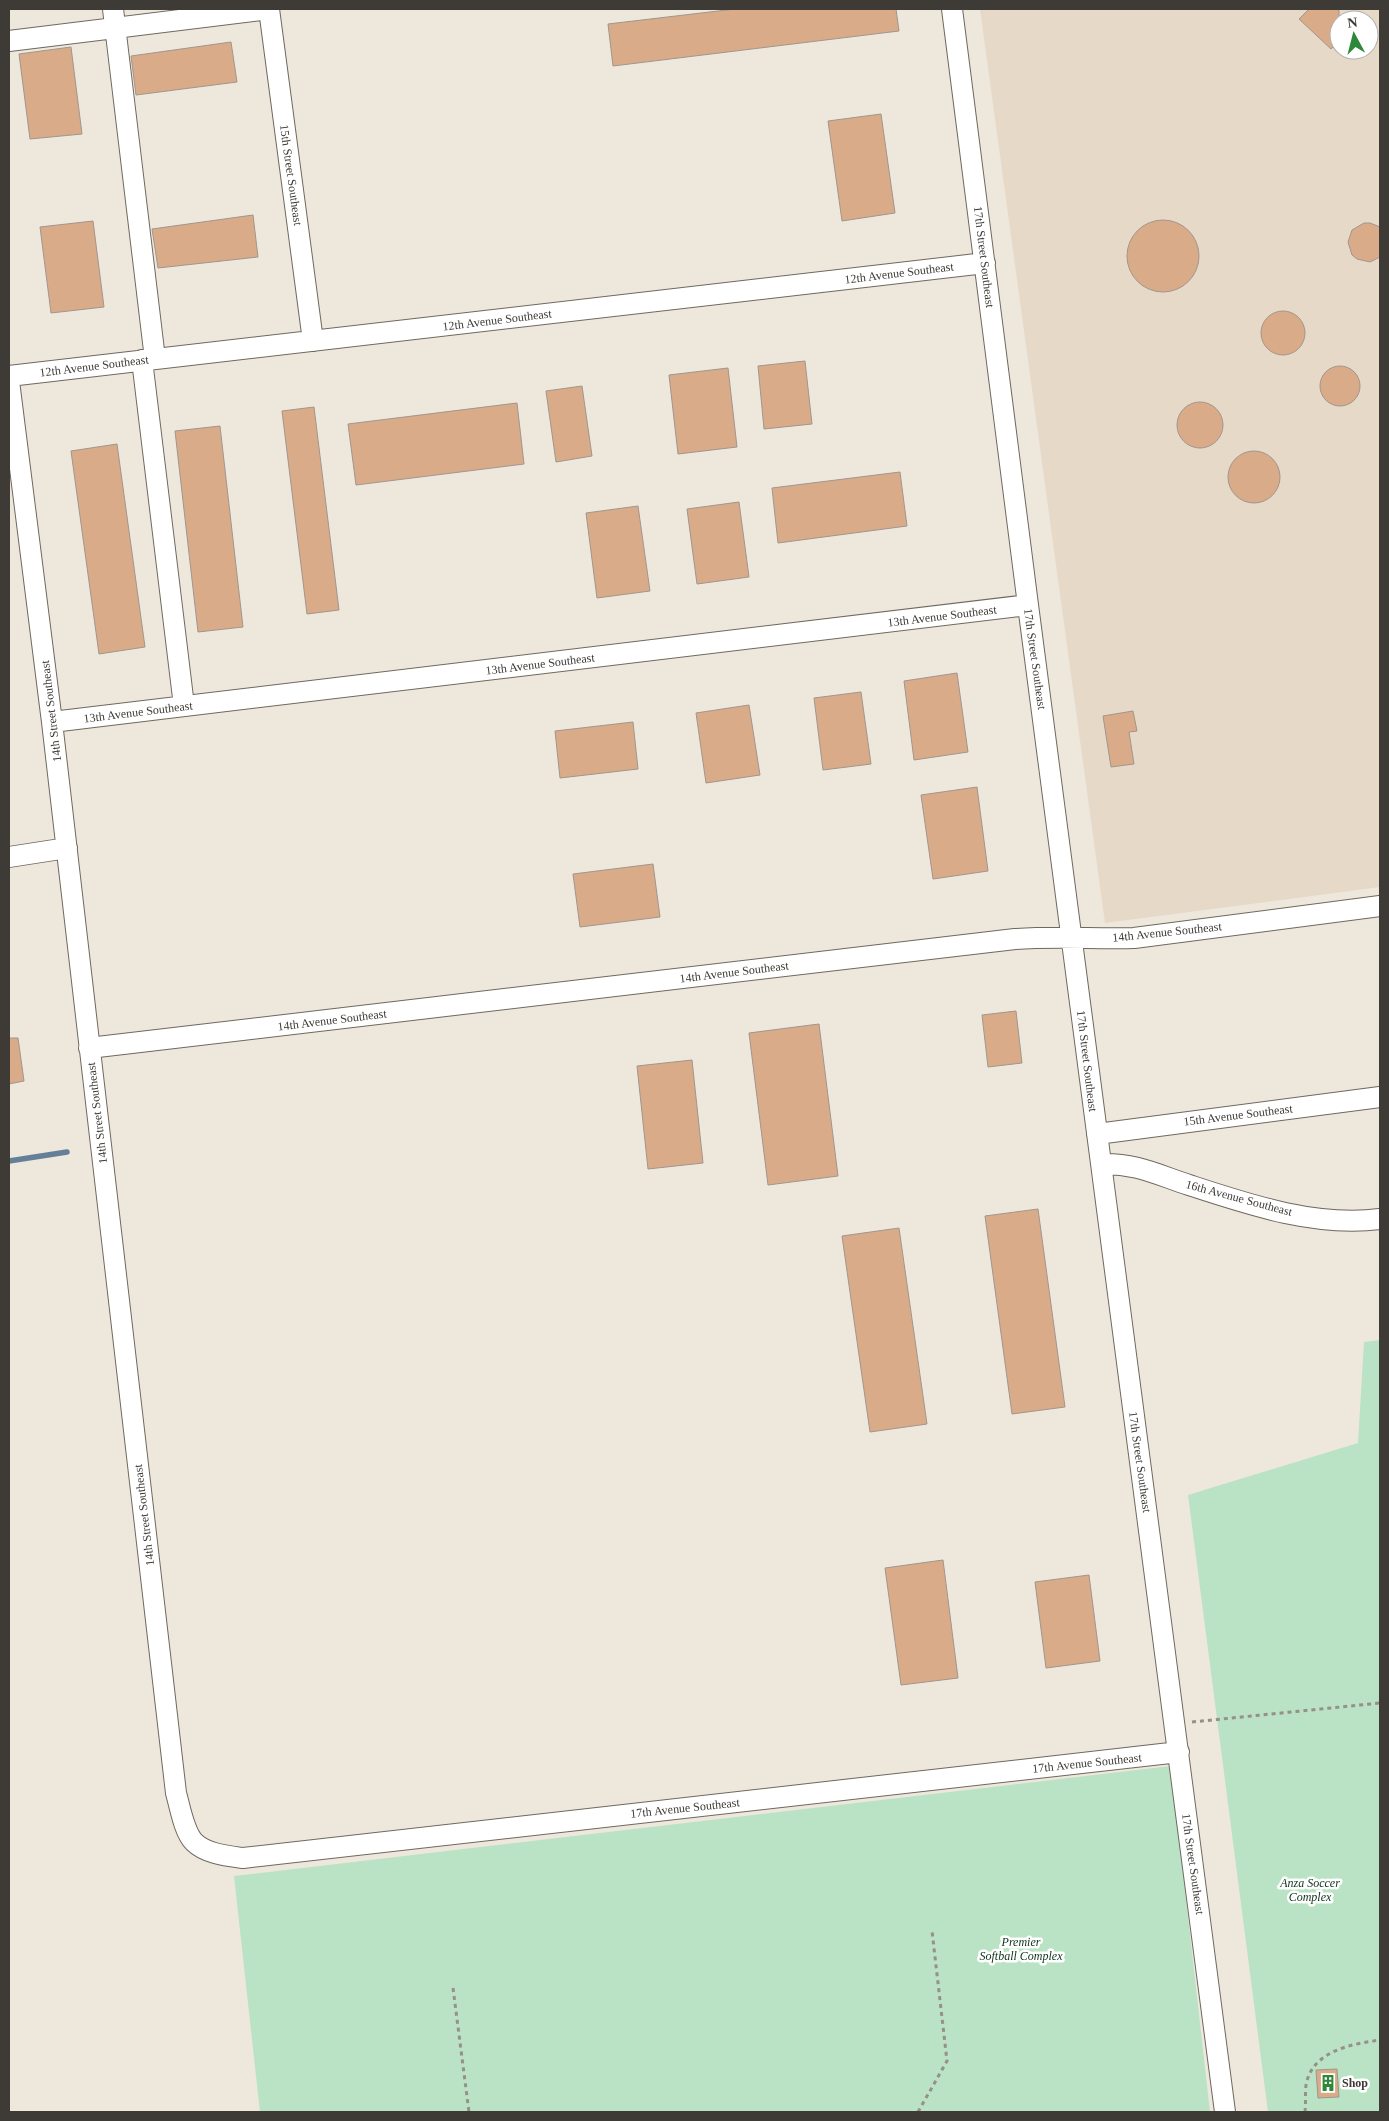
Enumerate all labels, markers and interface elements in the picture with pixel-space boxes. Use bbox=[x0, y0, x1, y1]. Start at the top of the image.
north arrow bbox=[1329, 10, 1379, 60]
text: N bbox=[1347, 15, 1358, 31]
street label: 15th Street Southeast bbox=[277, 124, 305, 227]
street label: 17th Street Southeast bbox=[971, 206, 997, 309]
street label: 12th Avenue Southeast bbox=[844, 259, 955, 287]
street label: 12th Avenue Southeast bbox=[442, 306, 553, 334]
street label: 12th Avenue Southeast bbox=[39, 352, 150, 380]
street label: 13th Avenue Southeast bbox=[887, 602, 998, 630]
street label: 17th Street Southeast bbox=[1021, 608, 1049, 711]
street label: 13th Avenue Southeast bbox=[485, 650, 596, 678]
street label: 14th Street Southeast bbox=[38, 659, 64, 762]
street label: 13th Avenue Southeast bbox=[83, 698, 194, 726]
street label: 14th Avenue Southeast bbox=[1112, 919, 1223, 945]
street label: 14th Avenue Southeast bbox=[679, 958, 790, 986]
street label: 14th Avenue Southeast bbox=[277, 1006, 388, 1034]
street label: 17th Street Southeast bbox=[1074, 1010, 1100, 1113]
street label: 14th Street Southeast bbox=[84, 1061, 110, 1164]
street label: 15th Avenue Southeast bbox=[1183, 1101, 1294, 1129]
street label: 16th Avenue Southeast bbox=[1184, 1177, 1294, 1219]
street label: 17th Street Southeast bbox=[1126, 1411, 1154, 1514]
street label: 14th Street Southeast bbox=[131, 1463, 157, 1566]
street label: 17th Avenue Southeast bbox=[1032, 1750, 1143, 1776]
street label: 17th Avenue Southeast bbox=[630, 1795, 741, 1821]
street label: 17th Street Southeast bbox=[1179, 1813, 1207, 1916]
park label: Anza Soccer Complex bbox=[1279, 1876, 1340, 1904]
park label: Premier Softball Complex bbox=[980, 1935, 1063, 1963]
building icon: Shop bbox=[1318, 2073, 1338, 2093]
place label: Shop bbox=[1342, 2076, 1368, 2090]

